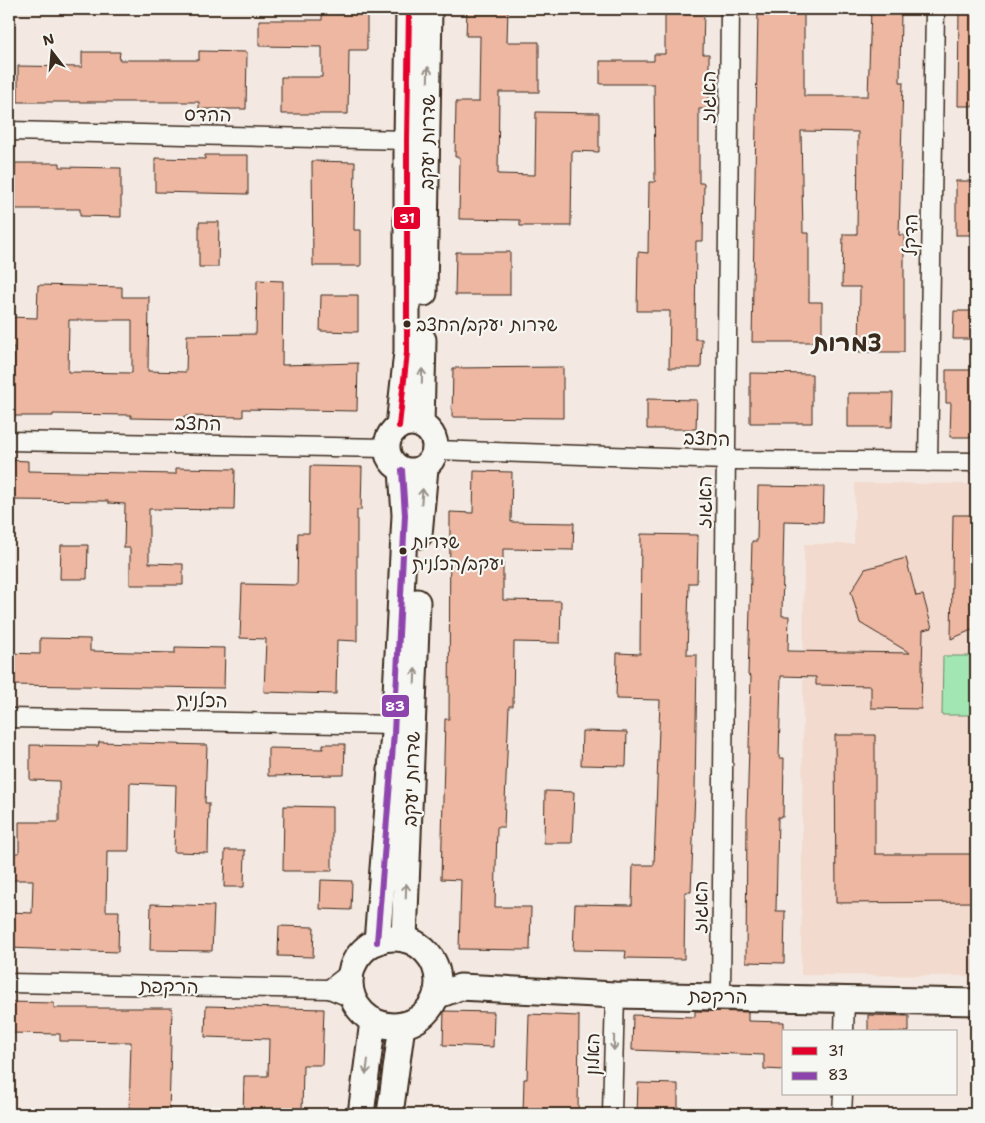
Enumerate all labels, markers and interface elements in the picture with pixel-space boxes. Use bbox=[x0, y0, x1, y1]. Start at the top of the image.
north arrow bbox=[28, 28, 78, 78]
text: N bbox=[41, 29, 56, 50]
one-way arrow bbox=[423, 66, 433, 82]
street label: האגוז bbox=[696, 70, 721, 124]
street label: שדרות יעקב bbox=[414, 94, 441, 190]
street label: ההדס bbox=[184, 102, 232, 127]
line badge: 31 bbox=[393, 206, 421, 230]
text: 31 bbox=[399, 209, 415, 227]
street label: הדקל bbox=[898, 213, 923, 257]
place label: שדרות יעקב/החצב bbox=[416, 313, 558, 337]
marker: שדרות יעקב/החצב bbox=[402, 319, 412, 329]
district label: צמרות bbox=[810, 327, 882, 359]
one-way arrow bbox=[418, 369, 427, 385]
street label: החצב bbox=[174, 411, 222, 436]
street label: החצב bbox=[683, 425, 731, 452]
street label: האגוז bbox=[692, 475, 717, 529]
one-way arrow bbox=[417, 488, 427, 504]
place label: שדרות יעקב/הכלנית bbox=[411, 530, 504, 576]
marker: שדרות יעקב/הכלנית bbox=[398, 546, 408, 556]
one-way arrow bbox=[410, 668, 419, 684]
street label: הכלנית bbox=[176, 688, 228, 713]
line badge: 83 bbox=[381, 694, 410, 718]
text: 83 bbox=[385, 697, 405, 715]
street label: שדרות יעקב bbox=[397, 730, 426, 827]
street label: האגוז bbox=[688, 880, 713, 934]
one-way arrow bbox=[402, 883, 411, 899]
street label: הרקפת bbox=[138, 973, 199, 1000]
street label: הרקפת bbox=[687, 983, 748, 1010]
legend bbox=[782, 1030, 958, 1096]
street label: האלון bbox=[580, 1033, 605, 1075]
one-way arrow bbox=[609, 1034, 619, 1051]
text: 31 bbox=[828, 1041, 844, 1061]
one-way arrow bbox=[362, 1059, 372, 1075]
text: 83 bbox=[828, 1065, 848, 1085]

